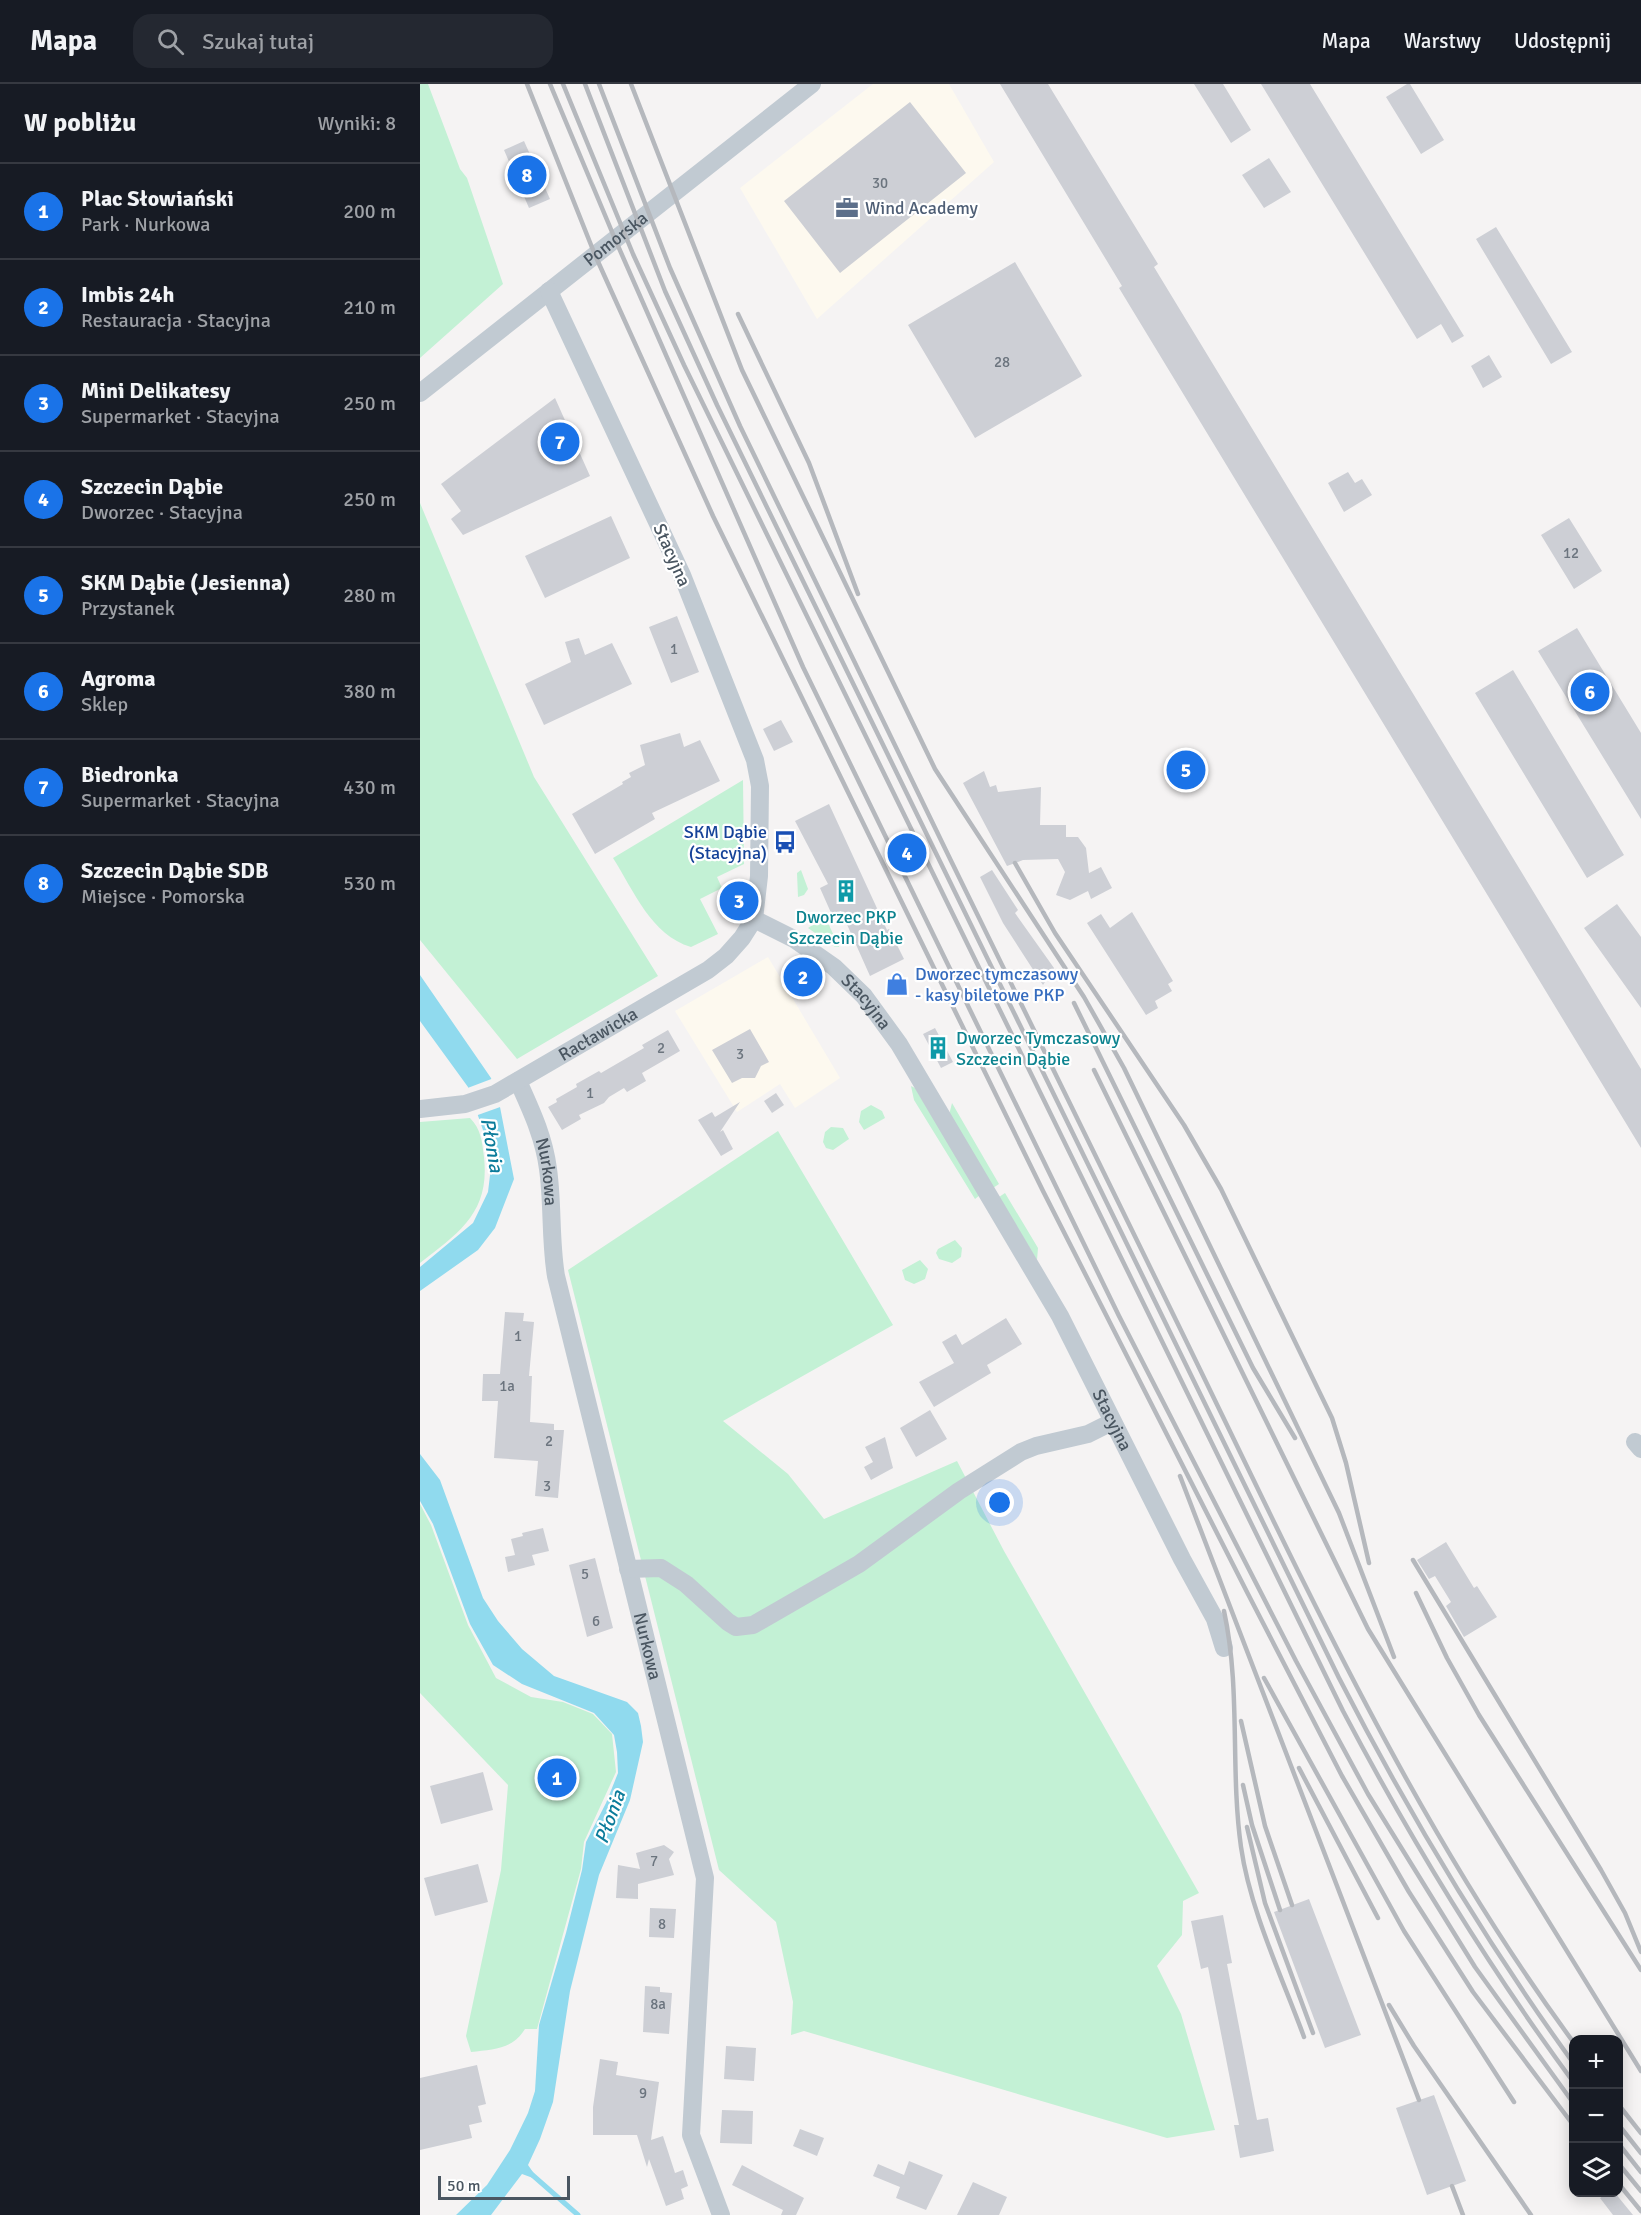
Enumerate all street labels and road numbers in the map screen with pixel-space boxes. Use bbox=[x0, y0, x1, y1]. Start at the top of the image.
street label: Pomorska bbox=[579, 207, 652, 271]
street label: Stacyjna bbox=[648, 520, 696, 590]
street label: Stacyjna bbox=[837, 969, 896, 1034]
street label: Racławicka bbox=[554, 1002, 641, 1066]
street label: Nurkowa bbox=[531, 1135, 562, 1206]
street label: Stacyjna bbox=[1087, 1385, 1137, 1455]
street label: Nurkowa bbox=[629, 1610, 667, 1682]

